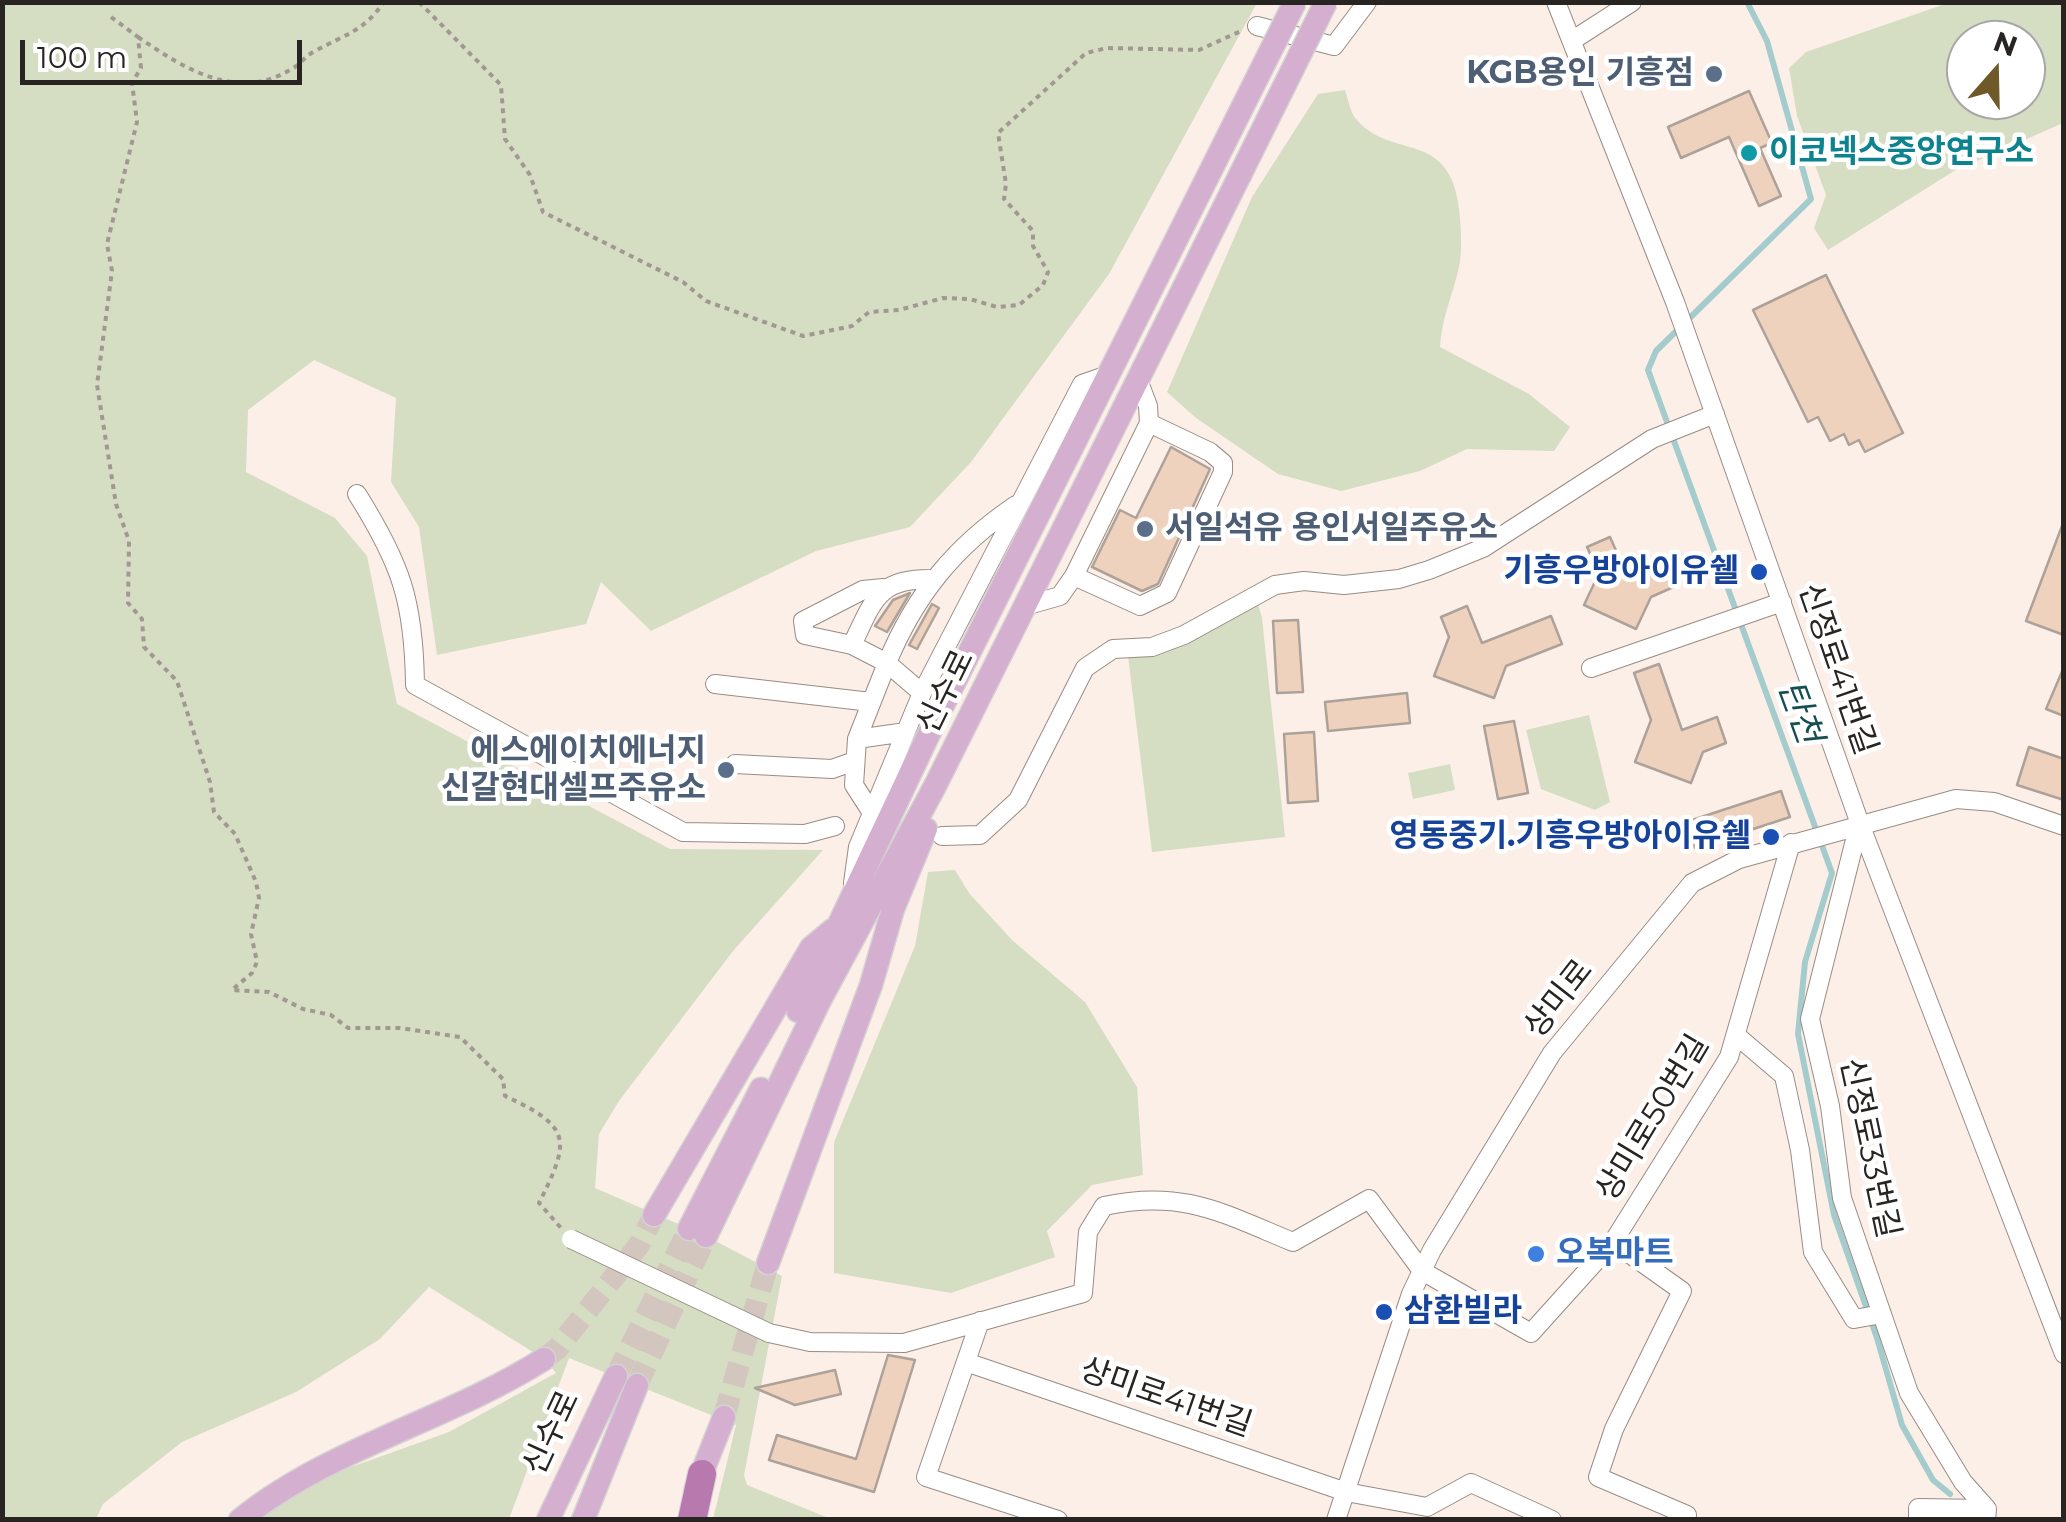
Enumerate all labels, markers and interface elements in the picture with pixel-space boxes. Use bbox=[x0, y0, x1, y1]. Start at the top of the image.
scale bar bbox=[25, 20, 308, 82]
north arrow bbox=[1946, 20, 2046, 120]
text: N bbox=[1989, 24, 2022, 64]
text: 100 m bbox=[37, 39, 127, 76]
place label: KGB용인 기흥점 bbox=[1466, 55, 1694, 93]
marker: KGB용인 기흥점 bbox=[1703, 63, 1725, 85]
place label: 이코넥스중앙연구소 bbox=[1769, 134, 2034, 172]
marker: 이코넥스중앙연구소 bbox=[1738, 142, 1760, 164]
place label: 서일석유 용인서일주유소 bbox=[1165, 510, 1498, 548]
marker: 서일석유 용인서일주유소 bbox=[1134, 518, 1156, 540]
place label: 기흥우방아이유쉘 bbox=[1503, 553, 1739, 591]
marker: 기흥우방아이유쉘 bbox=[1748, 561, 1770, 583]
street label: 신정로41번길 bbox=[1790, 578, 1884, 760]
street label: 신수로 bbox=[909, 644, 983, 740]
water label: 탄천 bbox=[1768, 675, 1830, 749]
place label: 에스에이치에너지 신갈현대셀프주유소 bbox=[441, 733, 706, 808]
marker: 에스에이치에너지 신갈현대셀프주유소 bbox=[715, 759, 737, 781]
place label: 영동중기.기흥우방아이유쉘 bbox=[1389, 818, 1751, 856]
marker: 영동중기.기흥우방아이유쉘 bbox=[1760, 826, 1782, 848]
street label: 상미로 bbox=[1517, 952, 1601, 1046]
street label: 상미로50번길 bbox=[1589, 1028, 1717, 1208]
street label: 신정로33번길 bbox=[1831, 1054, 1907, 1242]
place label: 오복마트 bbox=[1556, 1235, 1674, 1273]
marker: 오복마트 bbox=[1525, 1243, 1547, 1265]
place label: 삼환빌라 bbox=[1404, 1293, 1522, 1331]
marker: 삼환빌라 bbox=[1373, 1301, 1395, 1323]
street label: 상미로41번길 bbox=[1075, 1351, 1257, 1445]
street label: 신수로 bbox=[516, 1385, 588, 1481]

